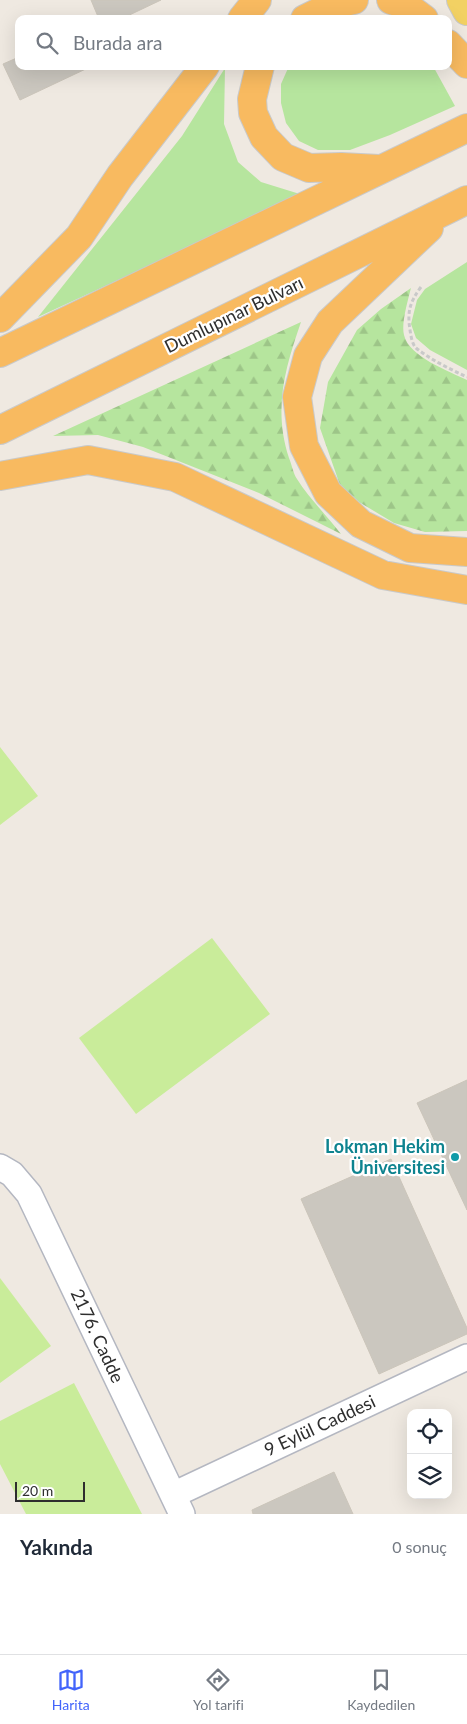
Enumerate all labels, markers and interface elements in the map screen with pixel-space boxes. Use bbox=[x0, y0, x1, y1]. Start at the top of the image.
search box bbox=[15, 15, 452, 70]
icon: search bbox=[33, 29, 61, 57]
text: Burada ara bbox=[73, 31, 162, 54]
street label: Dumlupınar Bulvarı bbox=[161, 271, 306, 357]
place label: Lokman Hekim Üniversitesi bbox=[325, 1135, 445, 1178]
marker: Lokman Hekim Üniversitesi bbox=[449, 1151, 461, 1163]
street label: 2176. Cadde bbox=[67, 1285, 129, 1386]
street label: 9 Eylül Caddesi bbox=[260, 1390, 379, 1460]
map controls bbox=[407, 1409, 452, 1499]
button: locate bbox=[407, 1409, 452, 1454]
button: layers bbox=[407, 1454, 452, 1499]
scale bar bbox=[15, 1479, 85, 1502]
text: 20 m bbox=[22, 1482, 53, 1499]
text: Yakında bbox=[20, 1534, 93, 1559]
text: 0 sonuç bbox=[392, 1537, 447, 1556]
tab: Harita bbox=[52, 1666, 90, 1713]
tab: Yol tarifi bbox=[193, 1666, 244, 1713]
tab: Kaydedilen bbox=[347, 1666, 415, 1713]

